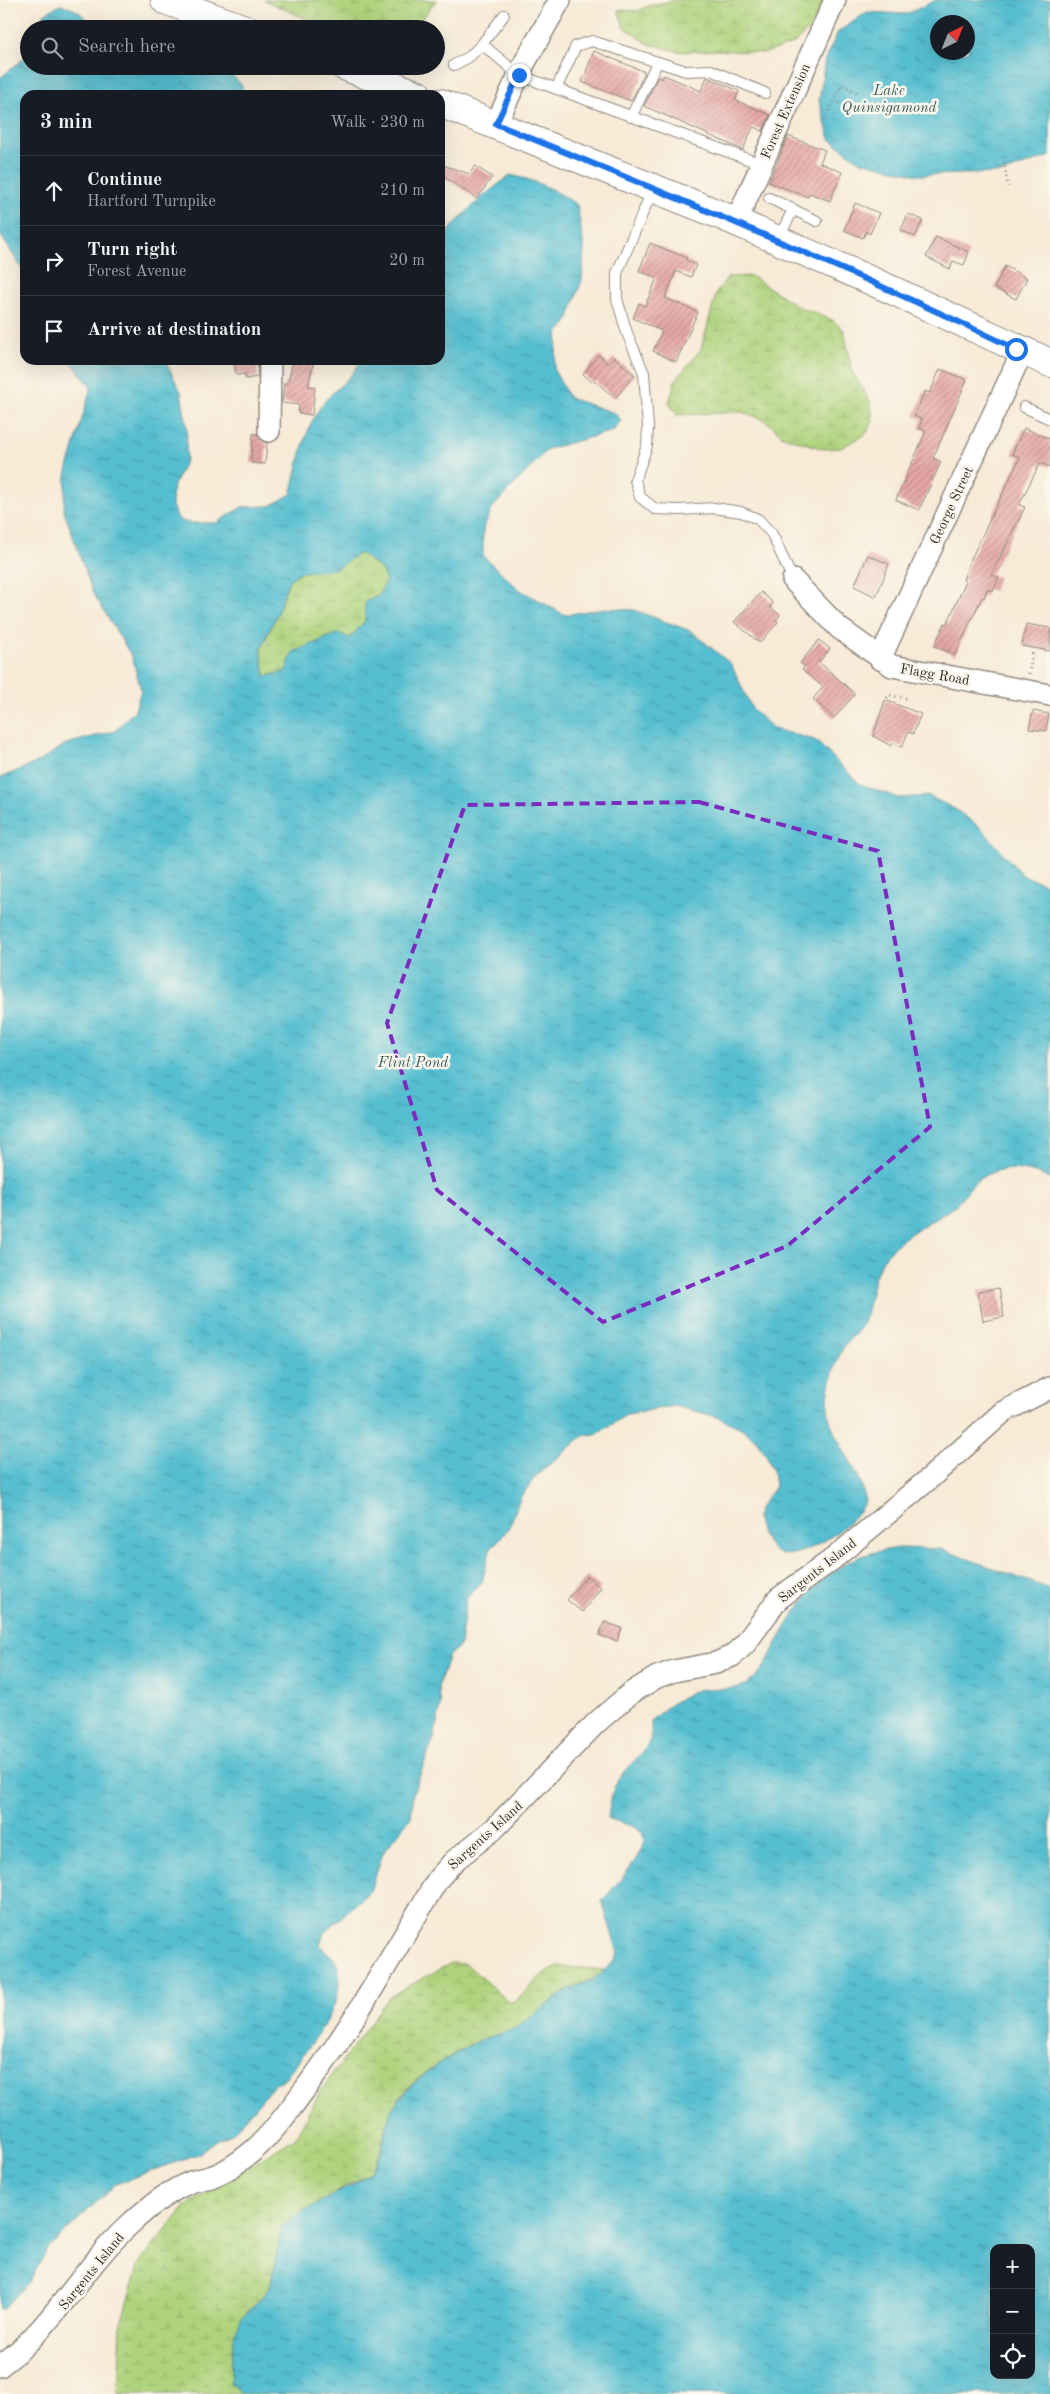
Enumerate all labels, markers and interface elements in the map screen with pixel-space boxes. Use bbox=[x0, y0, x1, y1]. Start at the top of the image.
north arrow bbox=[930, 15, 975, 60]
search box bbox=[20, 20, 445, 75]
icon: search bbox=[38, 34, 66, 62]
text: Search here bbox=[78, 38, 175, 57]
street label: Forest Extension bbox=[759, 61, 813, 161]
route end bbox=[508, 64, 531, 87]
water label: Lake Quinsigamond bbox=[842, 84, 938, 116]
text: 3 min bbox=[40, 112, 93, 133]
text: Walk · 230 m bbox=[330, 115, 425, 131]
text: Continue bbox=[87, 171, 162, 190]
icon: ahead bbox=[40, 177, 68, 205]
text: 210 m bbox=[380, 183, 425, 199]
text: Hartford Turnpike bbox=[87, 194, 216, 210]
text: Turn right bbox=[87, 241, 177, 260]
icon: right bbox=[40, 247, 68, 275]
text: 20 m bbox=[389, 253, 425, 269]
text: Forest Avenue bbox=[87, 264, 186, 280]
icon: arrive bbox=[40, 317, 68, 345]
text: Arrive at destination bbox=[87, 321, 261, 340]
route start bbox=[1005, 338, 1028, 361]
street label: George Street bbox=[928, 464, 976, 547]
street label: Flagg Road bbox=[899, 662, 971, 688]
water label: Flint Pond bbox=[377, 1056, 449, 1071]
street label: Sargents Island bbox=[776, 1536, 859, 1606]
street label: Sargents Island bbox=[446, 1799, 526, 1873]
street label: Sargents Island bbox=[56, 2230, 127, 2313]
map controls bbox=[990, 2244, 1035, 2379]
button: + bbox=[990, 2244, 1035, 2289]
button: − bbox=[990, 2289, 1035, 2334]
button: locate bbox=[990, 2334, 1035, 2379]

